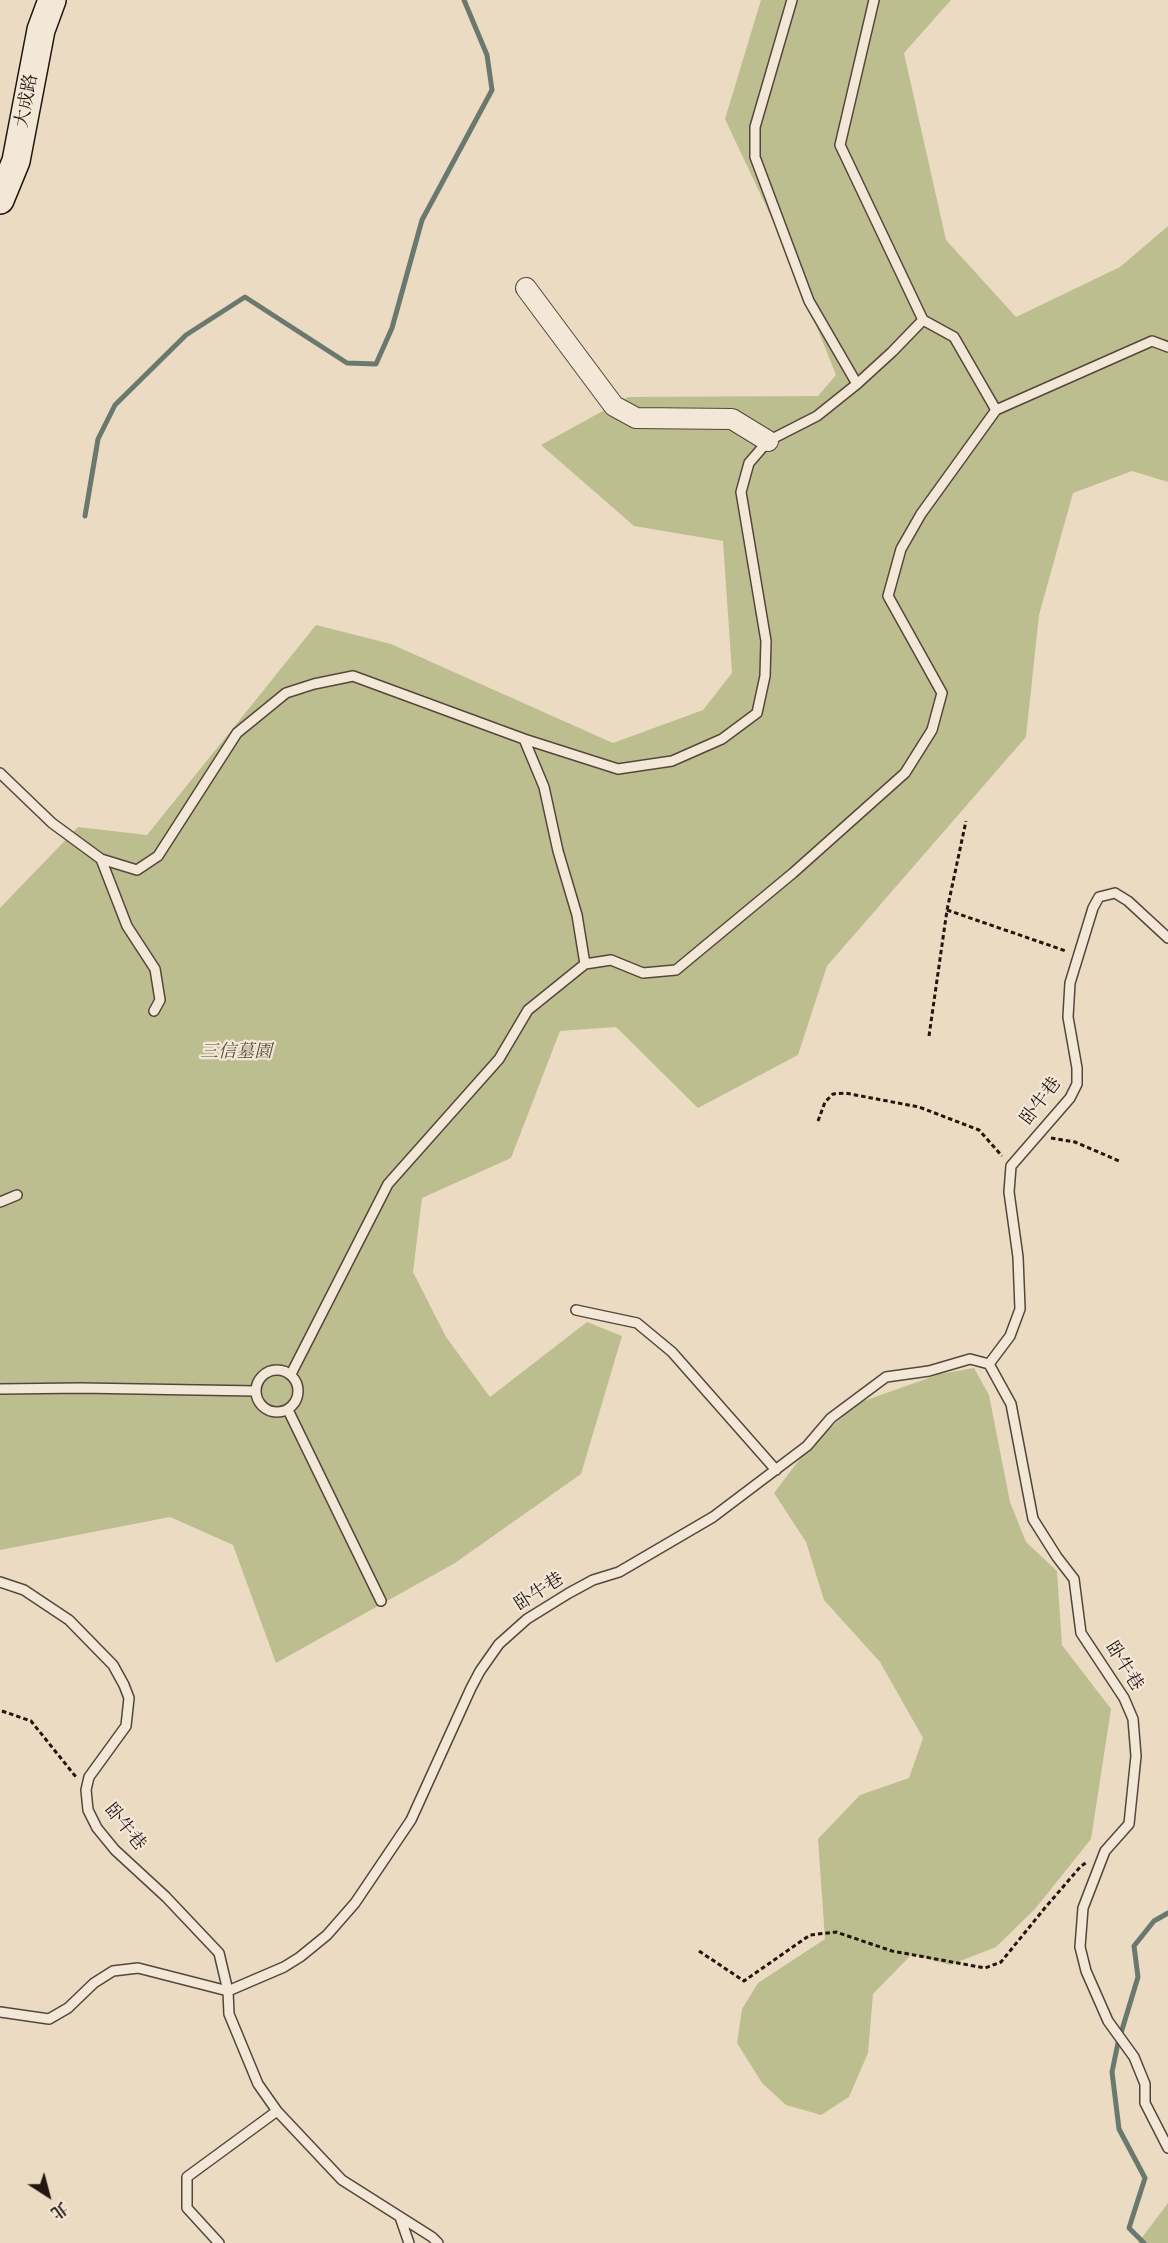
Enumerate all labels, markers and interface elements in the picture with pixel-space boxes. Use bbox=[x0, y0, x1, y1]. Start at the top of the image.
street label: 大成路 bbox=[12, 72, 44, 130]
park label: 三信墓園 bbox=[200, 1042, 272, 1064]
street label: 卧牛巷 bbox=[1017, 1074, 1067, 1130]
street label: 卧牛巷 bbox=[511, 1569, 569, 1617]
street label: 卧牛巷 bbox=[1100, 1638, 1146, 1696]
street label: 卧牛巷 bbox=[99, 1800, 149, 1856]
north arrow bbox=[18, 2165, 78, 2225]
text: 北 bbox=[46, 2197, 71, 2222]

